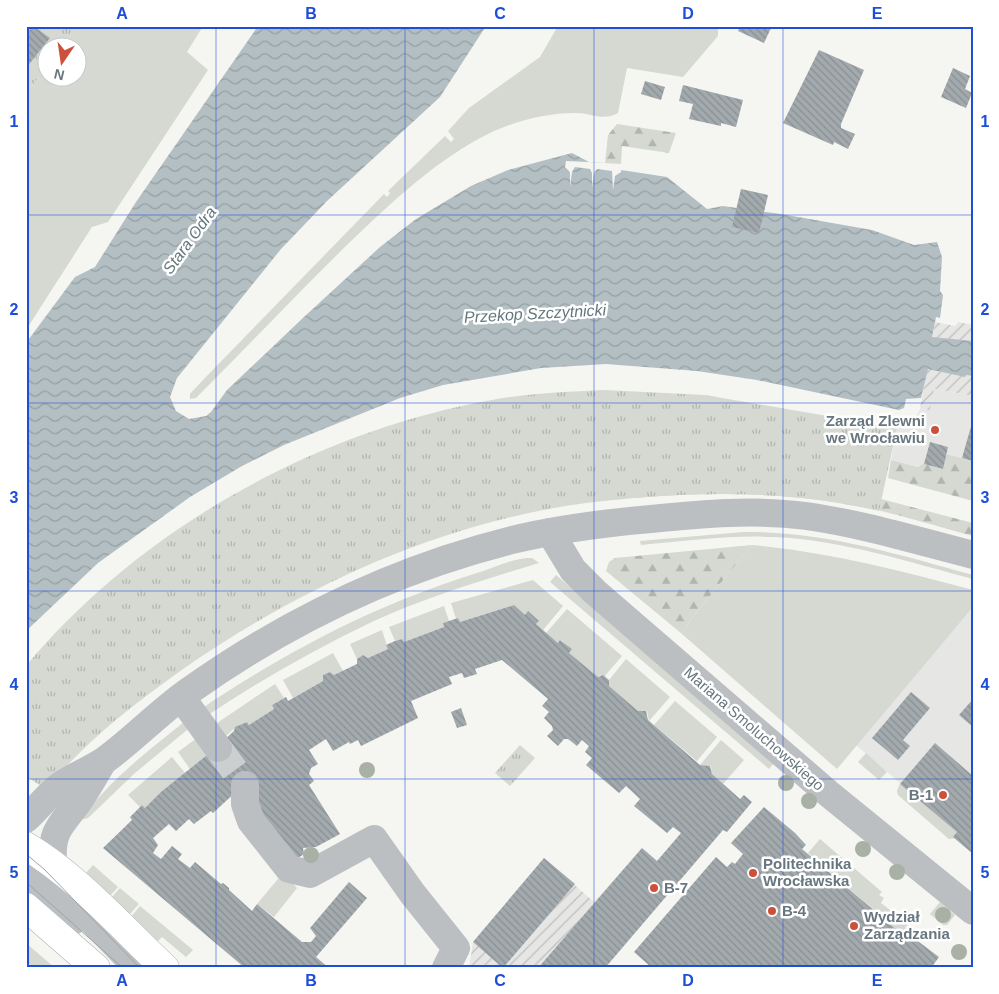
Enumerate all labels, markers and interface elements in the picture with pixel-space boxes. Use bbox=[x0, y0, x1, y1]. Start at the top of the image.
text: A bbox=[116, 5, 128, 22]
text: B bbox=[305, 5, 317, 22]
text: C bbox=[494, 5, 506, 22]
text: D bbox=[682, 5, 694, 22]
text: E bbox=[872, 5, 883, 22]
north arrow bbox=[38, 38, 88, 88]
text: N bbox=[52, 66, 66, 84]
text: 1 bbox=[10, 113, 19, 130]
text: 1 bbox=[981, 113, 990, 130]
water label: Stara Odra bbox=[160, 204, 219, 277]
text: 2 bbox=[10, 301, 19, 318]
water label: Przekop Szczytnicki bbox=[464, 301, 607, 326]
text: 2 bbox=[981, 301, 990, 318]
place label: Zarząd Zlewni we Wrocławiu bbox=[825, 412, 925, 446]
marker: Zarząd Zlewni we Wrocławiu bbox=[929, 424, 941, 436]
text: 3 bbox=[10, 489, 19, 506]
text: 3 bbox=[981, 489, 990, 506]
street label: Mariana Smoluchowskiego bbox=[681, 663, 828, 794]
text: 4 bbox=[10, 676, 19, 693]
text: 4 bbox=[981, 676, 990, 693]
place label: B-1 bbox=[909, 786, 933, 803]
marker: B-1 bbox=[937, 789, 949, 801]
place label: Politechnika Wrocławska bbox=[763, 855, 852, 889]
text: 5 bbox=[10, 864, 19, 881]
text: 5 bbox=[981, 864, 990, 881]
marker: Politechnika Wrocławska bbox=[747, 867, 759, 879]
place label: B-7 bbox=[664, 879, 688, 896]
marker: B-7 bbox=[648, 882, 660, 894]
place label: B-4 bbox=[782, 902, 807, 919]
marker: B-4 bbox=[766, 905, 778, 917]
place label: Wydział Zarządzania bbox=[864, 908, 951, 942]
marker: Wydział Zarządzania bbox=[848, 920, 860, 932]
text: A bbox=[116, 972, 128, 989]
text: B bbox=[305, 972, 317, 989]
text: C bbox=[494, 972, 506, 989]
text: D bbox=[682, 972, 694, 989]
text: E bbox=[872, 972, 883, 989]

